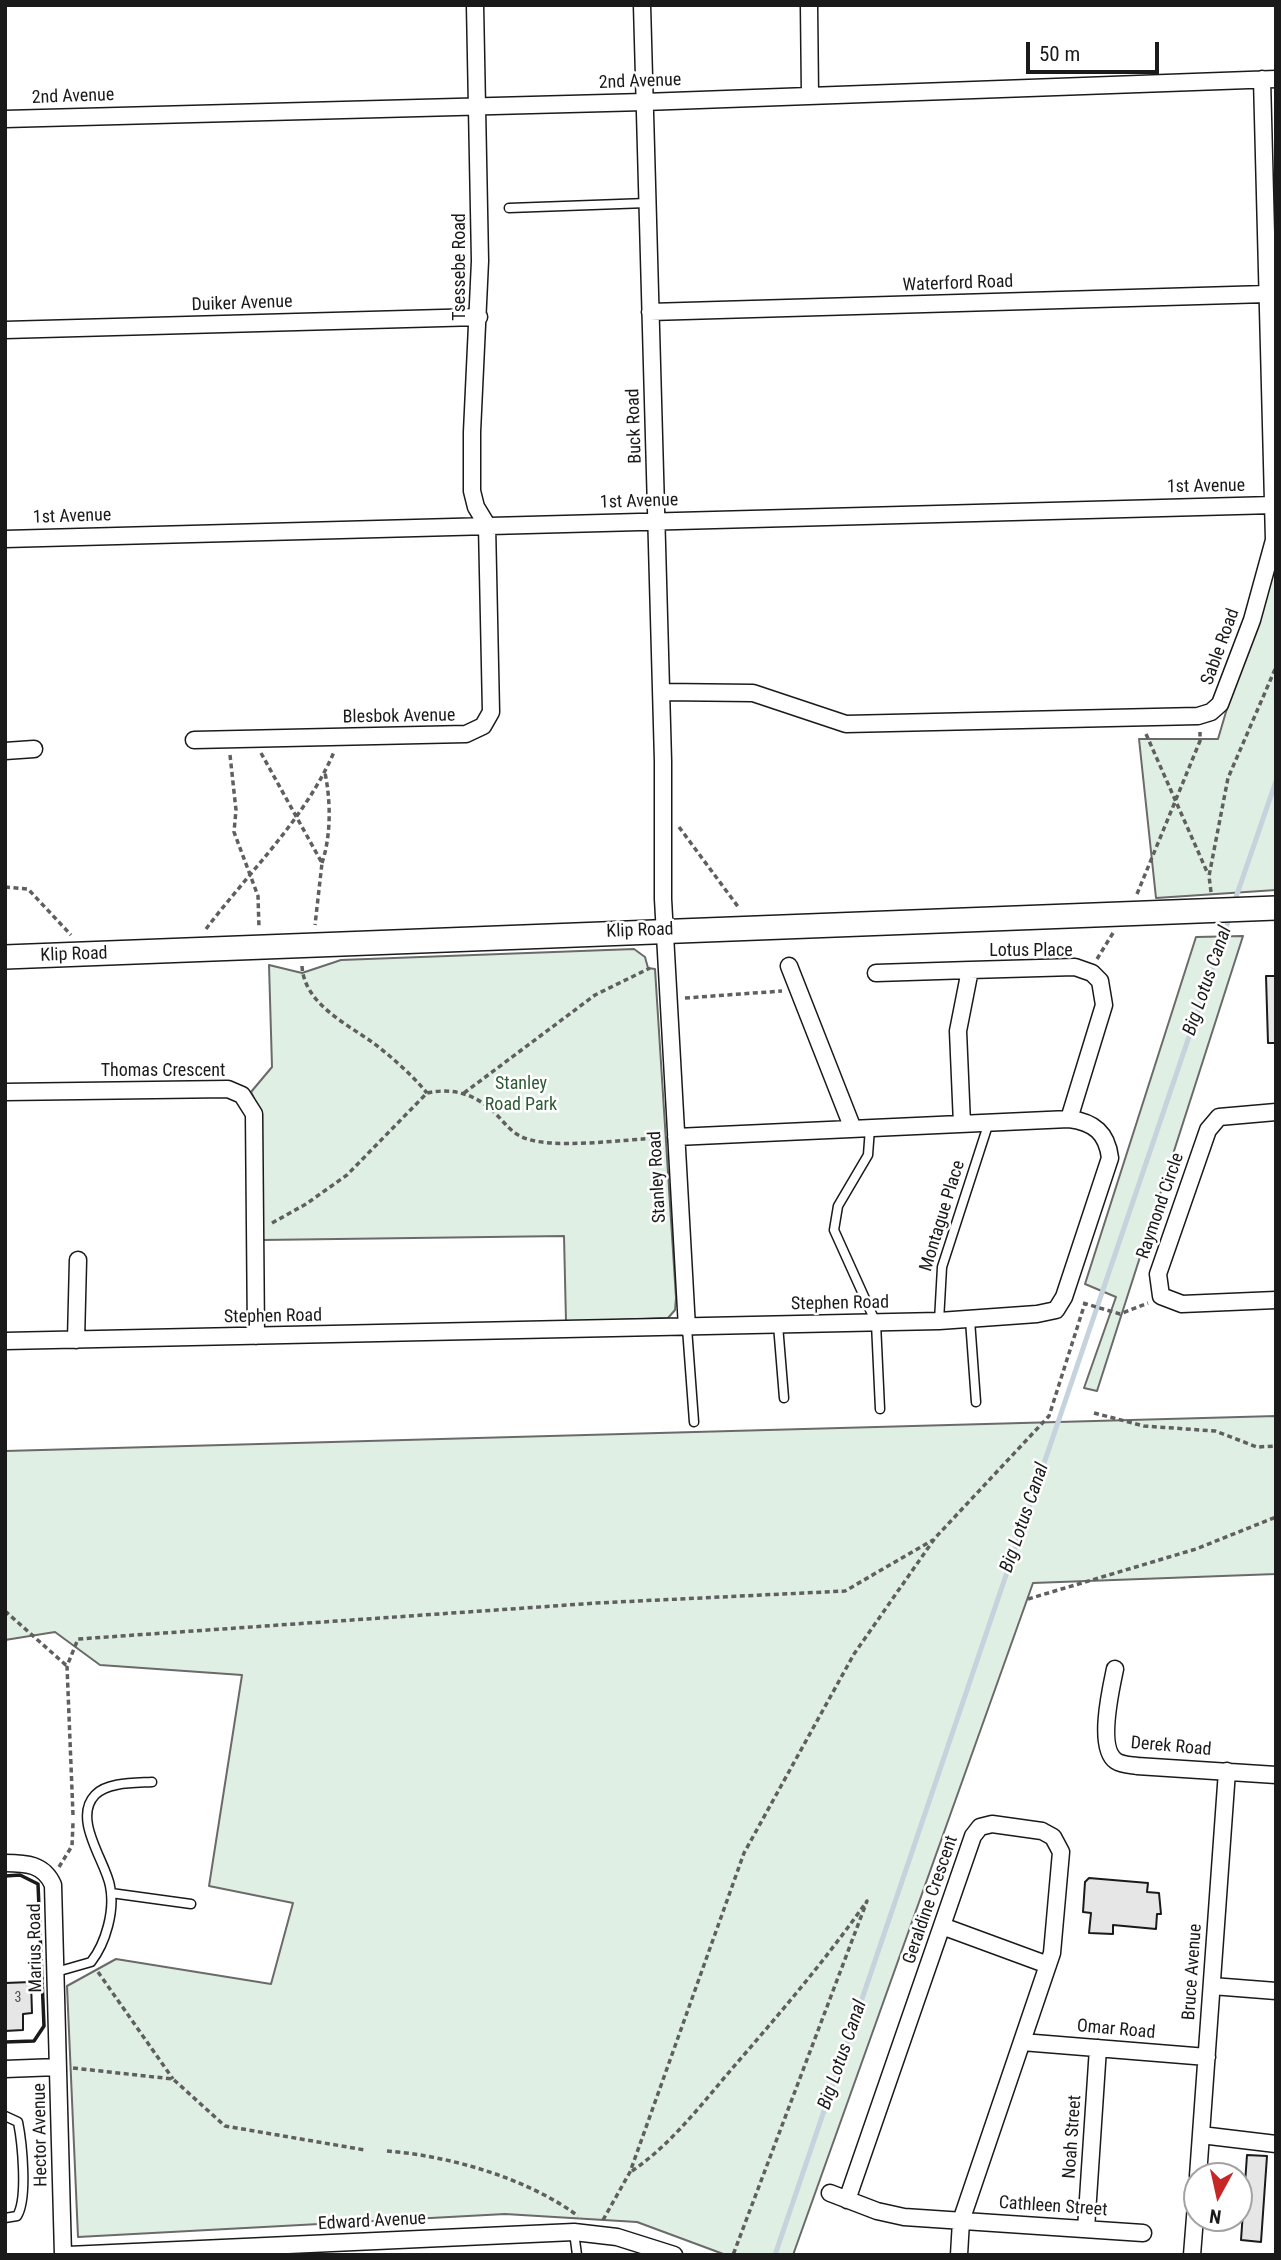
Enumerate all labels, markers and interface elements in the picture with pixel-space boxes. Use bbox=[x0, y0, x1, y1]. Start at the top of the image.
scale bar bbox=[1029, 28, 1162, 72]
text: 50 m bbox=[1039, 42, 1080, 66]
street label: 2nd Avenue bbox=[598, 70, 682, 94]
street label: 2nd Avenue bbox=[31, 85, 115, 109]
street label: Tsessebe Road bbox=[449, 213, 471, 321]
street label: Waterford Road bbox=[902, 271, 1014, 297]
street label: Duiker Avenue bbox=[191, 291, 293, 317]
street label: Buck Road bbox=[623, 388, 647, 464]
street label: 1st Avenue bbox=[1167, 476, 1245, 498]
street label: 1st Avenue bbox=[599, 490, 679, 514]
street label: 1st Avenue bbox=[32, 505, 112, 529]
street label: Sable Road bbox=[1197, 606, 1245, 688]
street label: Blesbok Avenue bbox=[343, 705, 455, 729]
street label: Klip Road bbox=[606, 919, 674, 943]
water label: Big Lotus Canal bbox=[1179, 923, 1237, 1039]
street label: Lotus Place bbox=[989, 940, 1073, 962]
street label: Klip Road bbox=[40, 943, 108, 967]
street label: Thomas Crescent bbox=[101, 1060, 225, 1082]
park label: Stanley Road Park bbox=[485, 1073, 557, 1116]
street label: Stanley Road bbox=[645, 1130, 671, 1224]
street label: Raymond Circle bbox=[1133, 1150, 1189, 1262]
street label: Montague Place bbox=[916, 1158, 970, 1274]
street label: Stephen Road bbox=[791, 1292, 889, 1316]
street label: Stephen Road bbox=[224, 1305, 322, 1329]
water label: Big Lotus Canal bbox=[996, 1460, 1054, 1576]
street label: Derek Road bbox=[1130, 1733, 1212, 1761]
street label: Geraldine Crescent bbox=[899, 1833, 963, 1967]
street label: Marius Road bbox=[24, 1903, 48, 1993]
street label: Bruce Avenue bbox=[1179, 1923, 1207, 2021]
house number: 3 bbox=[15, 1990, 21, 2006]
water label: Big Lotus Canal bbox=[814, 1997, 872, 2113]
street label: Omar Road bbox=[1076, 2016, 1156, 2044]
street label: Hector Avenue bbox=[29, 2083, 53, 2187]
street label: Noah Street bbox=[1059, 2094, 1087, 2180]
north arrow bbox=[1183, 2162, 1253, 2232]
street label: Cathleen Street bbox=[998, 2192, 1108, 2222]
text: N bbox=[1208, 2204, 1223, 2229]
street label: Edward Avenue bbox=[317, 2208, 427, 2236]

